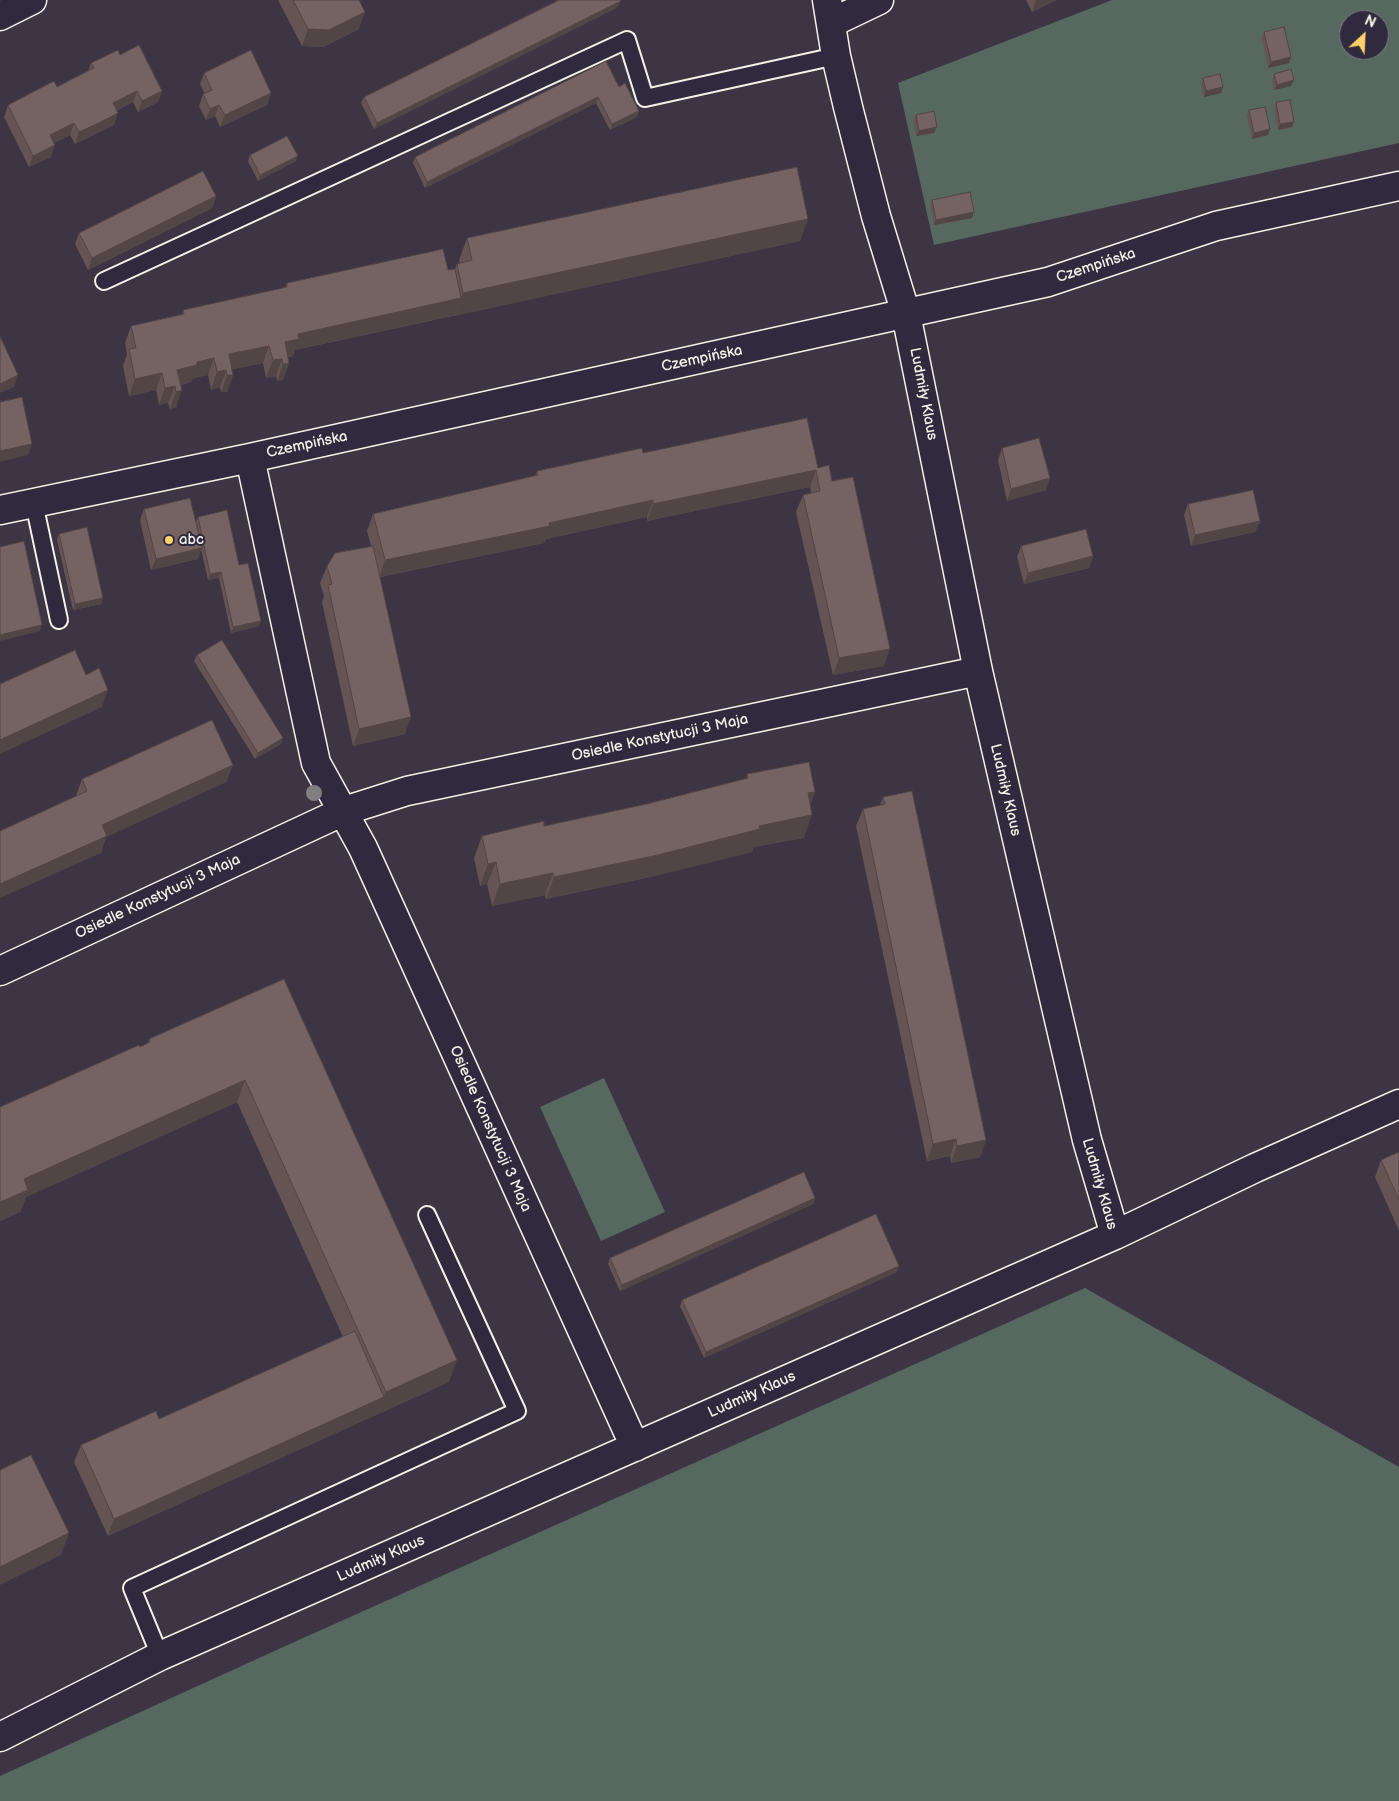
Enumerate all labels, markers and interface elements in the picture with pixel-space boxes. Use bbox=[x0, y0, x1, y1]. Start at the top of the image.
north arrow bbox=[1339, 10, 1389, 60]
text: N bbox=[1362, 12, 1378, 32]
street label: Czempińska bbox=[1054, 245, 1138, 287]
street label: Czempińska bbox=[660, 342, 744, 376]
street label: Ludmiły Klaus bbox=[905, 346, 941, 442]
street label: Czempińska bbox=[265, 428, 349, 462]
place label: abc bbox=[179, 531, 204, 549]
marker: abc bbox=[163, 534, 175, 546]
street label: Osiedle Konstytucji 3 Maja bbox=[570, 710, 750, 766]
street label: Ludmiły Klaus bbox=[986, 742, 1024, 838]
street label: Osiedle Konstytucji 3 Maja bbox=[73, 851, 243, 943]
street label: Osiedle Konstytucji 3 Maja bbox=[445, 1043, 535, 1215]
street label: Ludmiły Klaus bbox=[1077, 1136, 1121, 1232]
street label: Ludmiły Klaus bbox=[705, 1368, 799, 1422]
street label: Ludmiły Klaus bbox=[334, 1532, 428, 1586]

